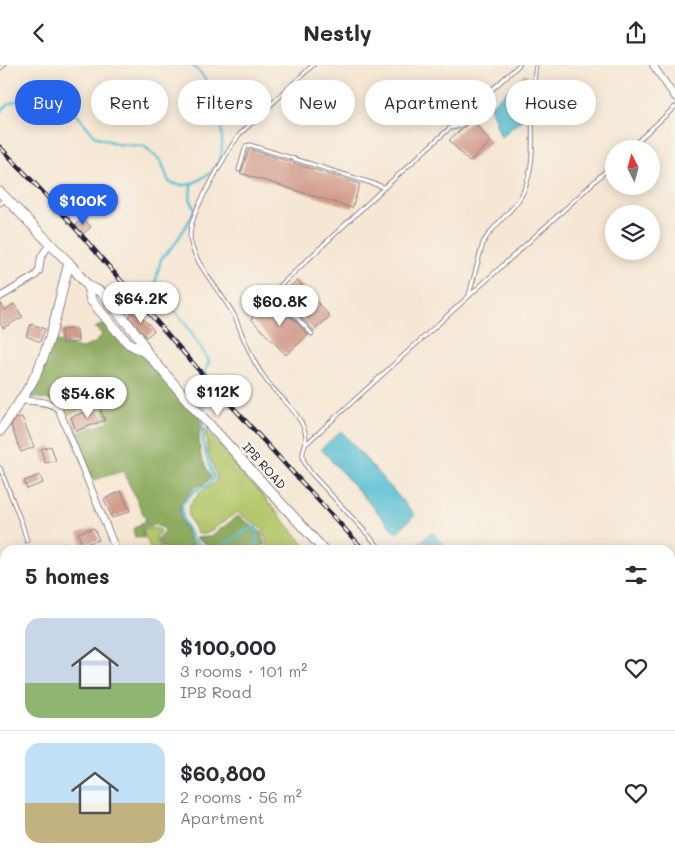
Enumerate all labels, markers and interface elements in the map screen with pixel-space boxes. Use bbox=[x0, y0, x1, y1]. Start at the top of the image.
text: Nestly bbox=[303, 18, 372, 47]
icon: back bbox=[25, 19, 53, 47]
icon: share bbox=[622, 19, 650, 47]
chip: Buy bbox=[15, 80, 81, 125]
chip: Rent bbox=[91, 80, 168, 125]
chip: Filters bbox=[178, 80, 271, 125]
chip: New bbox=[281, 80, 355, 125]
chip: Apartment bbox=[365, 80, 496, 125]
chip: House bbox=[506, 80, 596, 125]
north arrow bbox=[605, 140, 660, 195]
map controls bbox=[605, 140, 660, 260]
pin: $100K bbox=[48, 184, 118, 226]
text: $100K bbox=[59, 189, 107, 210]
button: layers bbox=[605, 205, 660, 260]
pin: $64.2K bbox=[100, 281, 182, 324]
pin: $60.8K bbox=[239, 285, 321, 327]
text: $64.2K bbox=[114, 287, 168, 308]
text: $60.8K bbox=[252, 290, 308, 311]
pin: $112K bbox=[183, 375, 253, 417]
pin: $54.6K bbox=[47, 377, 129, 419]
text: $112K bbox=[196, 380, 240, 401]
text: $54.6K bbox=[61, 382, 115, 403]
street label: IPB ROAD bbox=[240, 439, 290, 492]
icon: filters bbox=[622, 561, 650, 589]
text: 5 homes bbox=[25, 562, 110, 589]
text: $100,000 bbox=[180, 633, 276, 660]
icon: home bbox=[65, 638, 125, 698]
icon: heart bbox=[622, 654, 650, 682]
text: 3 rooms · 101 m² bbox=[180, 660, 307, 681]
text: IPB Road bbox=[180, 681, 252, 702]
text: $60,800 bbox=[180, 759, 266, 786]
icon: home bbox=[65, 763, 125, 823]
icon: heart bbox=[622, 779, 650, 807]
text: 2 rooms · 56 m² bbox=[180, 786, 302, 807]
text: Apartment bbox=[180, 807, 265, 828]

